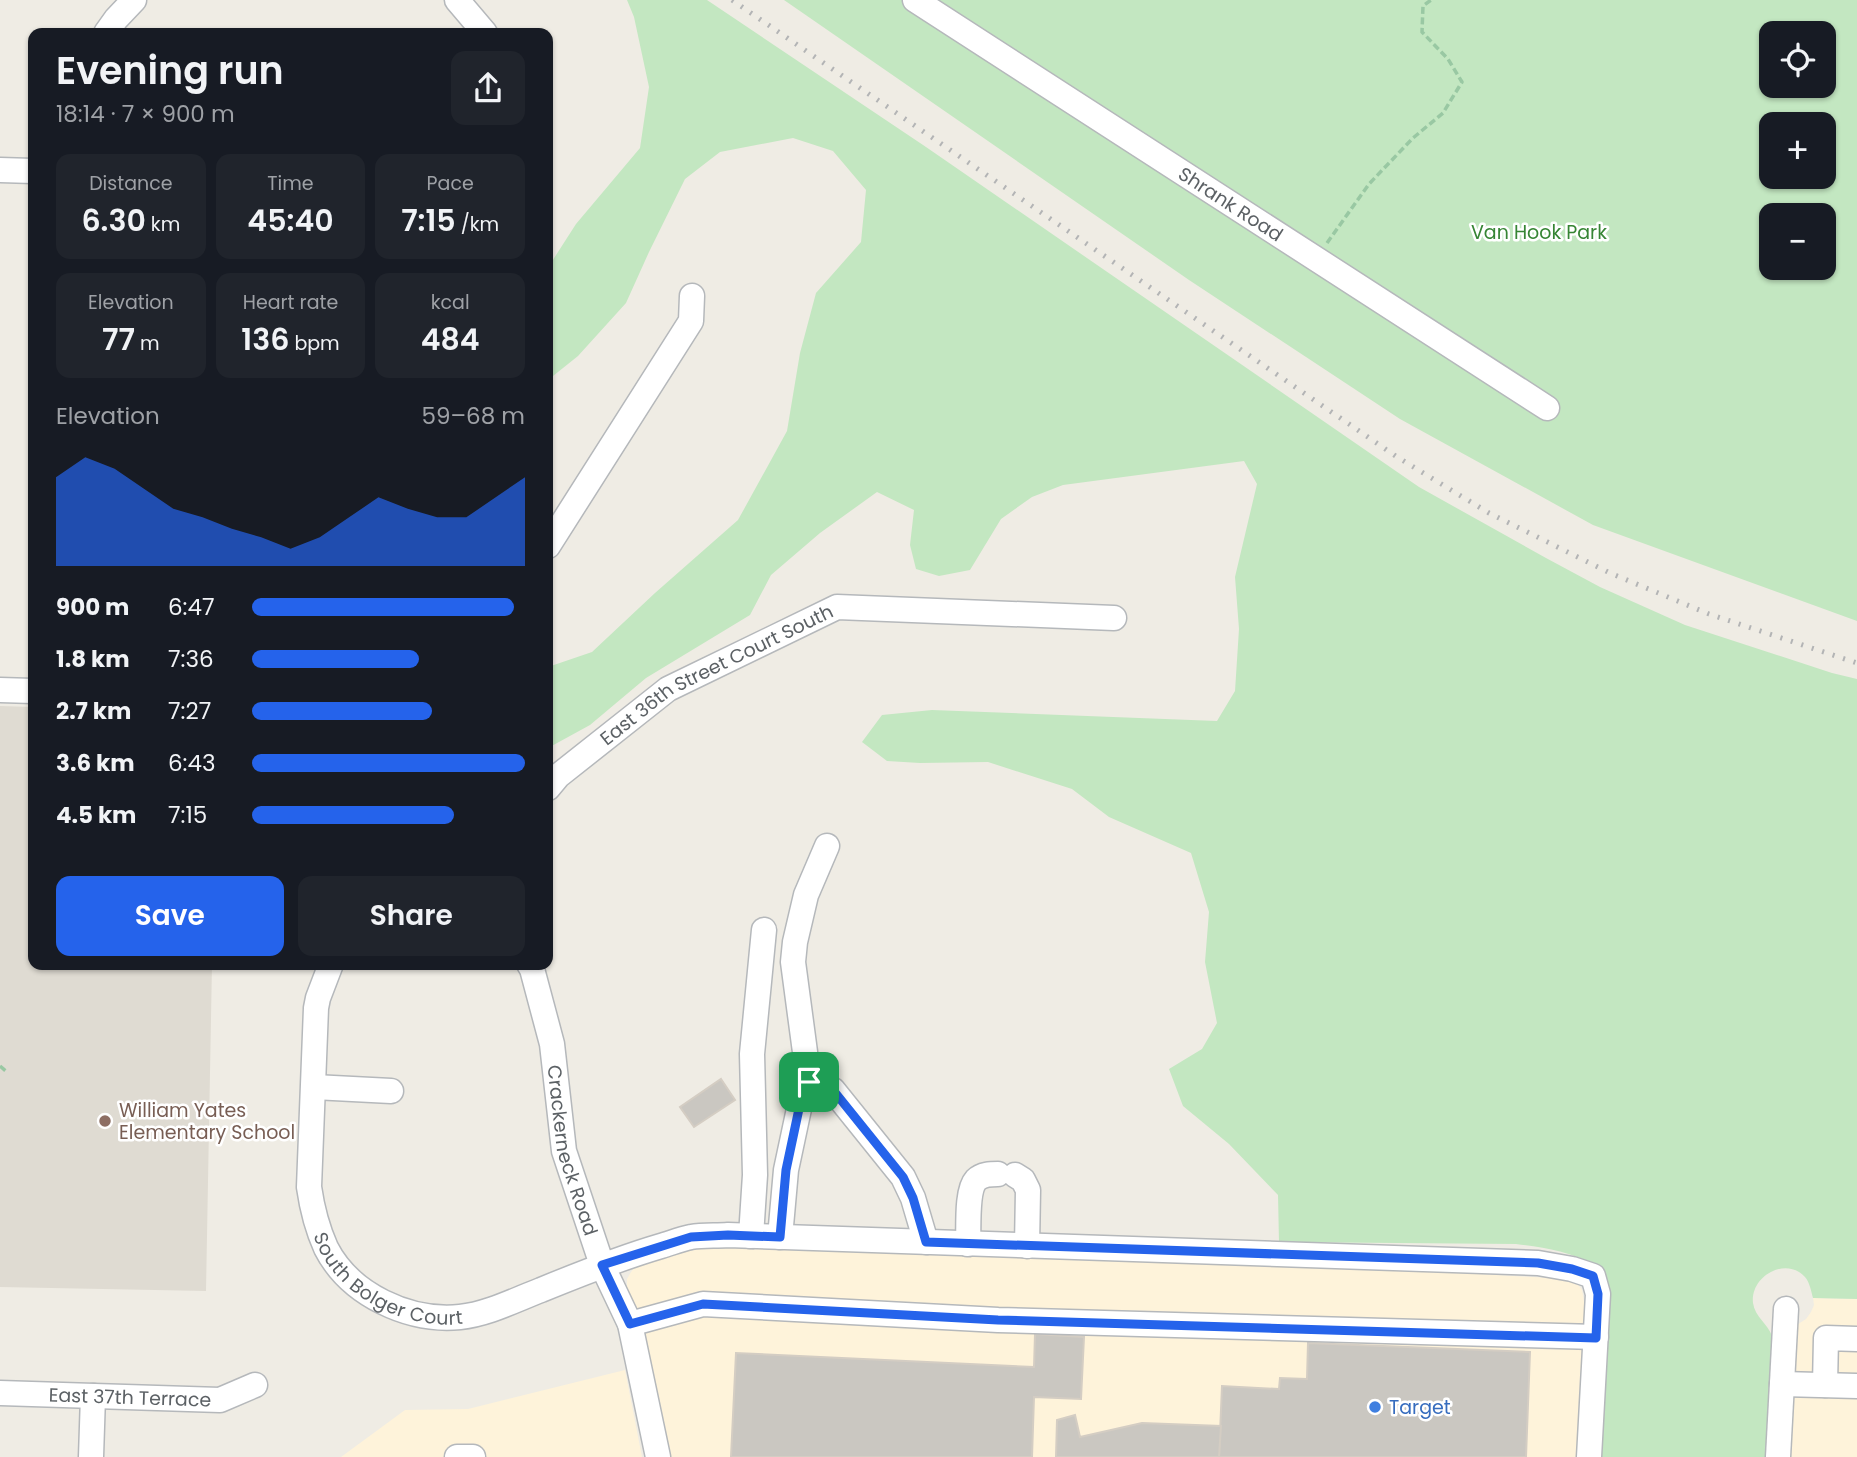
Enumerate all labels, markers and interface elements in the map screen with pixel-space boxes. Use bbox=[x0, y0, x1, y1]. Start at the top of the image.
map controls bbox=[1759, 21, 1836, 280]
button: locate bbox=[1759, 21, 1836, 98]
text: Evening run bbox=[56, 44, 284, 97]
button: share bbox=[451, 51, 525, 125]
text: 18:14 · 7 × 900 m bbox=[56, 98, 235, 130]
button: + bbox=[1759, 112, 1836, 189]
street label: Shrank Road bbox=[1173, 161, 1288, 248]
text: Distance bbox=[89, 170, 172, 197]
text: Time bbox=[267, 170, 314, 197]
text: Pace bbox=[427, 170, 474, 197]
text: 6.30 bbox=[81, 199, 146, 242]
text: 45:40 bbox=[247, 199, 334, 242]
text: 7:15 bbox=[401, 199, 456, 242]
button: − bbox=[1759, 203, 1836, 280]
text: km bbox=[146, 211, 180, 238]
text: /km bbox=[456, 211, 499, 238]
park label: Van Hook Park bbox=[1471, 219, 1607, 246]
text: Elevation bbox=[88, 289, 174, 316]
text: Heart rate bbox=[243, 289, 338, 316]
text: kcal bbox=[431, 289, 470, 316]
text: 77 bbox=[102, 318, 135, 361]
text: 136 bbox=[241, 318, 289, 361]
text: 484 bbox=[421, 318, 480, 361]
text: m bbox=[135, 330, 160, 357]
text: bpm bbox=[289, 330, 340, 357]
text: Elevation bbox=[56, 400, 160, 432]
text: 59–68 m bbox=[422, 400, 525, 432]
text: 900 m bbox=[56, 591, 129, 623]
text: 6:47 bbox=[168, 591, 215, 623]
street label: East 36th Street Court South bbox=[594, 598, 838, 752]
text: 1.8 km bbox=[56, 643, 130, 675]
text: 7:36 bbox=[168, 643, 214, 675]
text: 2.7 km bbox=[56, 695, 131, 727]
text: 7:27 bbox=[168, 695, 211, 727]
text: 3.6 km bbox=[56, 747, 135, 779]
text: 6:43 bbox=[168, 747, 216, 779]
text: 4.5 km bbox=[56, 799, 136, 831]
text: 7:15 bbox=[168, 799, 207, 831]
button: Save bbox=[56, 876, 284, 956]
button: Share bbox=[298, 876, 525, 956]
pin bbox=[779, 1052, 839, 1112]
icon: arrive bbox=[790, 1063, 828, 1101]
street label: Crackerneck Road bbox=[540, 1064, 604, 1239]
place label: William Yates Elementary School bbox=[119, 1097, 295, 1146]
marker: William Yates Elementary School bbox=[97, 1113, 113, 1129]
street label: South Bolger Court bbox=[307, 1228, 464, 1332]
street label: East 37th Terrace bbox=[48, 1382, 212, 1414]
place label: Target bbox=[1389, 1394, 1451, 1421]
marker: Target bbox=[1367, 1399, 1383, 1415]

